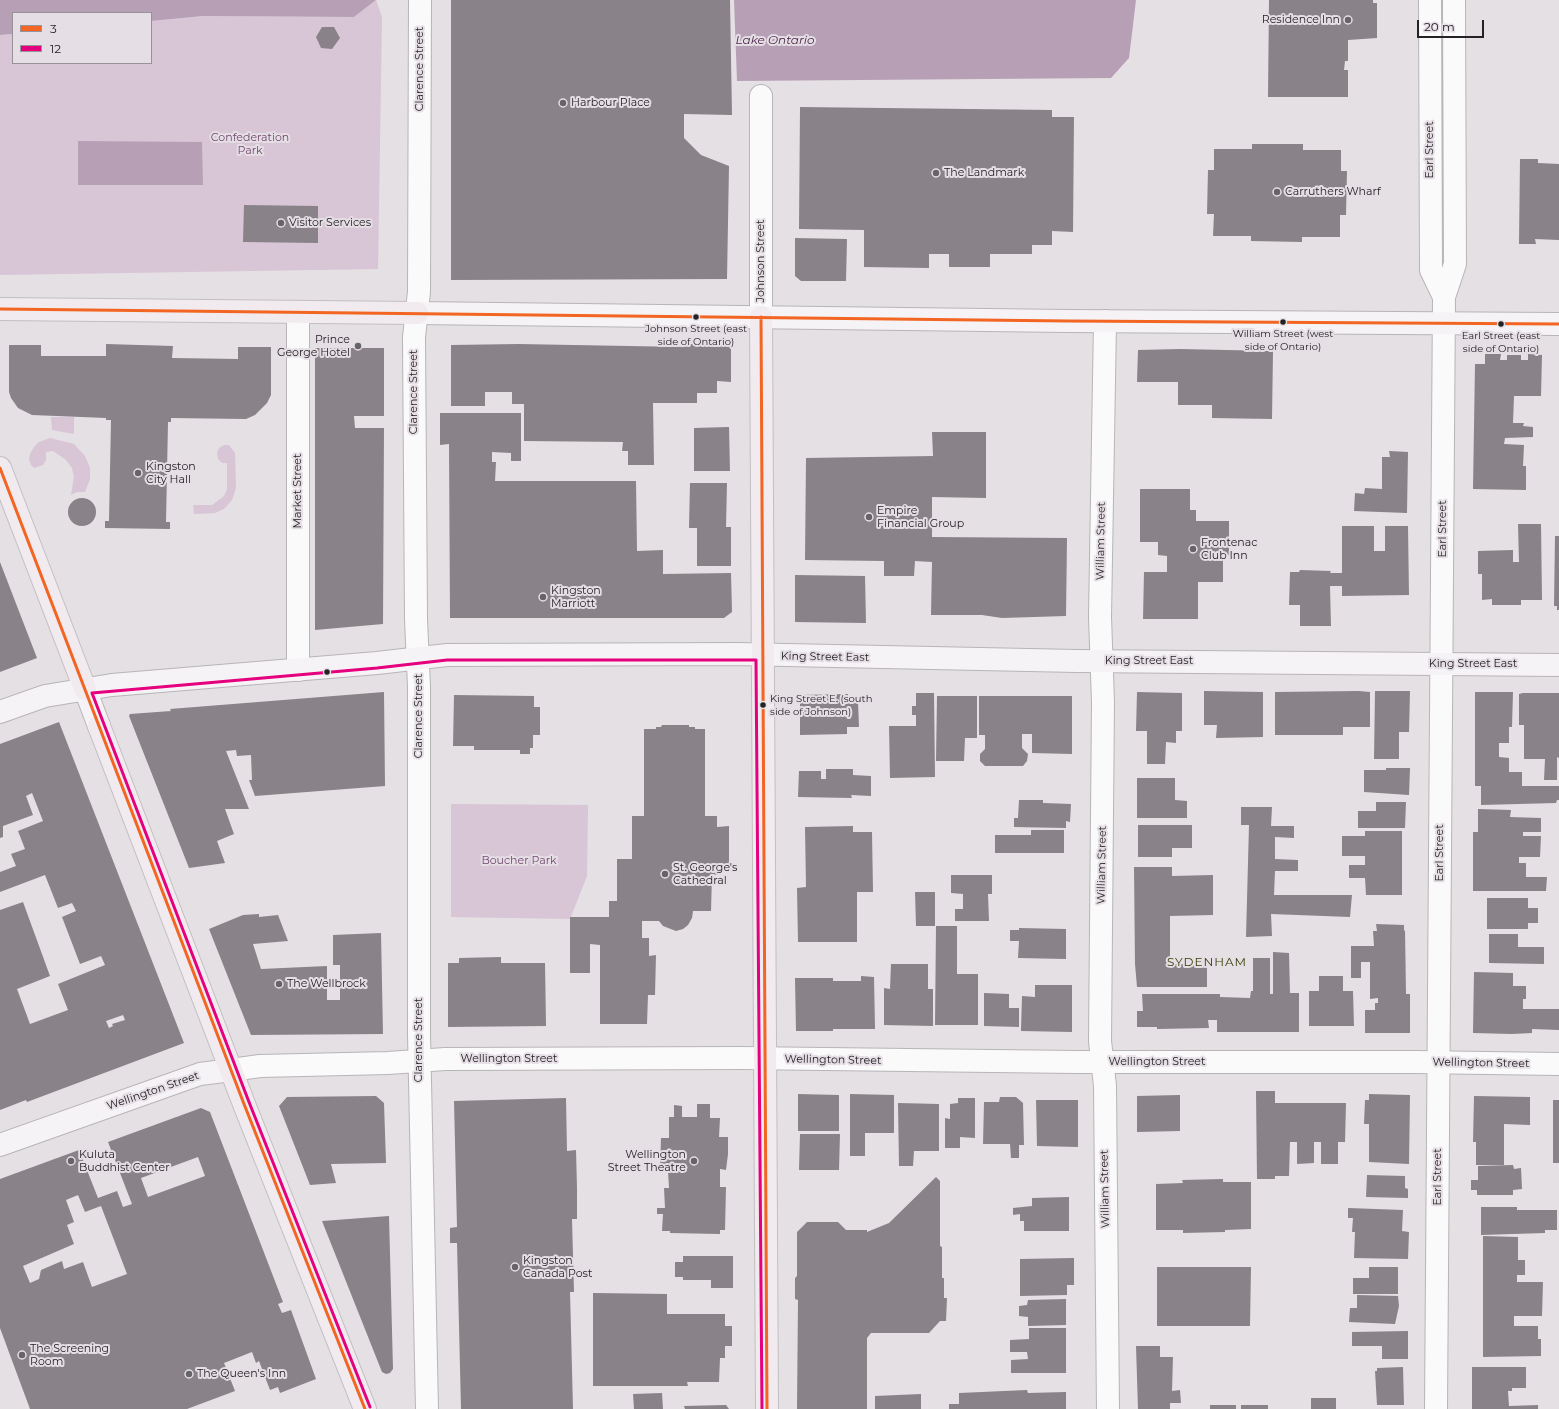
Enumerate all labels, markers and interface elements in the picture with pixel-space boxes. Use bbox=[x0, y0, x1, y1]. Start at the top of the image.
legend bbox=[12, 12, 152, 64]
scale bar bbox=[1419, 12, 1486, 38]
place label: Residence Inn bbox=[1262, 13, 1340, 27]
marker: Residence Inn bbox=[1343, 15, 1353, 25]
text: 20 m bbox=[1424, 19, 1455, 34]
text: 3 bbox=[50, 21, 57, 36]
street label: Clarence Street bbox=[413, 27, 427, 111]
water label: Lake Ontario bbox=[736, 33, 814, 47]
text: 12 bbox=[50, 41, 61, 56]
place label: Harbour Place bbox=[571, 96, 650, 110]
marker: Harbour Place bbox=[558, 98, 568, 108]
street label: Earl Street bbox=[1423, 121, 1437, 179]
park label: Confederation Park bbox=[211, 131, 289, 157]
place label: The Landmark bbox=[944, 166, 1024, 180]
marker: The Landmark bbox=[931, 168, 941, 178]
place label: Carruthers Wharf bbox=[1285, 185, 1381, 199]
marker: Carruthers Wharf bbox=[1272, 187, 1282, 197]
place label: Visitor Services bbox=[289, 216, 371, 230]
marker: Visitor Services bbox=[276, 218, 286, 228]
street label: Johnson Street bbox=[754, 219, 768, 303]
marker: Johnson Street (east side of Ontario) bbox=[691, 312, 701, 322]
marker: William Street (west side of Ontario) bbox=[1278, 317, 1288, 327]
marker: Earl Street (east side of Ontario) bbox=[1496, 319, 1506, 329]
place label: Johnson Street (east side of Ontario) bbox=[645, 323, 747, 346]
place label: William Street (west side of Ontario) bbox=[1233, 328, 1333, 352]
place label: Earl Street (east side of Ontario) bbox=[1462, 330, 1540, 354]
place label: Prince George Hotel bbox=[277, 333, 350, 359]
marker: Prince George Hotel bbox=[353, 341, 363, 351]
street label: Clarence Street bbox=[407, 350, 421, 434]
street label: Market Street bbox=[291, 454, 305, 528]
place label: Kingston City Hall bbox=[146, 460, 196, 486]
marker: Kingston City Hall bbox=[133, 468, 143, 478]
street label: Earl Street bbox=[1436, 500, 1450, 558]
street label: William Street bbox=[1094, 502, 1108, 580]
place label: Empire Financial Group bbox=[877, 504, 964, 530]
marker: Empire Financial Group bbox=[864, 512, 874, 522]
place label: Frontenac Club Inn bbox=[1201, 536, 1257, 562]
marker: Frontenac Club Inn bbox=[1188, 544, 1198, 554]
place label: Kingston Marriott bbox=[551, 584, 601, 610]
marker: Kingston Marriott bbox=[538, 592, 548, 602]
street label: King Street East bbox=[781, 650, 869, 664]
street label: King Street East bbox=[1105, 654, 1193, 668]
street label: King Street East bbox=[1429, 657, 1517, 671]
unlabelled marker bbox=[322, 667, 332, 677]
street label: Clarence Street bbox=[412, 674, 426, 758]
place label: King Street E. (south side of Johnson) bbox=[770, 693, 872, 716]
marker: King Street E. (south side of Johnson) bbox=[758, 700, 768, 710]
street label: Earl Street bbox=[1433, 824, 1447, 882]
street label: William Street bbox=[1095, 826, 1109, 904]
park label: Boucher Park bbox=[481, 854, 557, 868]
place label: St. George's Cathedral bbox=[673, 861, 737, 887]
marker: St. George's Cathedral bbox=[660, 869, 670, 879]
district label: SYDENHAM bbox=[1167, 955, 1247, 969]
place label: The Wellbrock bbox=[287, 977, 366, 991]
marker: The Wellbrock bbox=[274, 979, 284, 989]
street label: Clarence Street bbox=[412, 998, 426, 1082]
street label: Wellington Street bbox=[461, 1052, 557, 1066]
street label: Wellington Street bbox=[784, 1053, 882, 1067]
street label: Wellington Street bbox=[1109, 1055, 1205, 1069]
street label: Wellington Street bbox=[1432, 1056, 1530, 1070]
street label: Wellington Street bbox=[105, 1069, 201, 1113]
place label: Kuluta Buddhist Center bbox=[79, 1148, 170, 1174]
place label: Wellington Street Theatre bbox=[608, 1148, 686, 1174]
street label: Earl Street bbox=[1431, 1148, 1445, 1206]
street label: William Street bbox=[1098, 1150, 1112, 1228]
marker: Kuluta Buddhist Center bbox=[66, 1156, 76, 1166]
marker: Wellington Street Theatre bbox=[689, 1156, 699, 1166]
place label: Kingston Canada Post bbox=[523, 1254, 592, 1280]
marker: Kingston Canada Post bbox=[510, 1262, 520, 1272]
place label: The Screening Room bbox=[30, 1342, 109, 1368]
marker: The Screening Room bbox=[17, 1350, 27, 1360]
place label: The Queen's Inn bbox=[197, 1367, 286, 1381]
marker: The Queen's Inn bbox=[184, 1369, 194, 1379]

